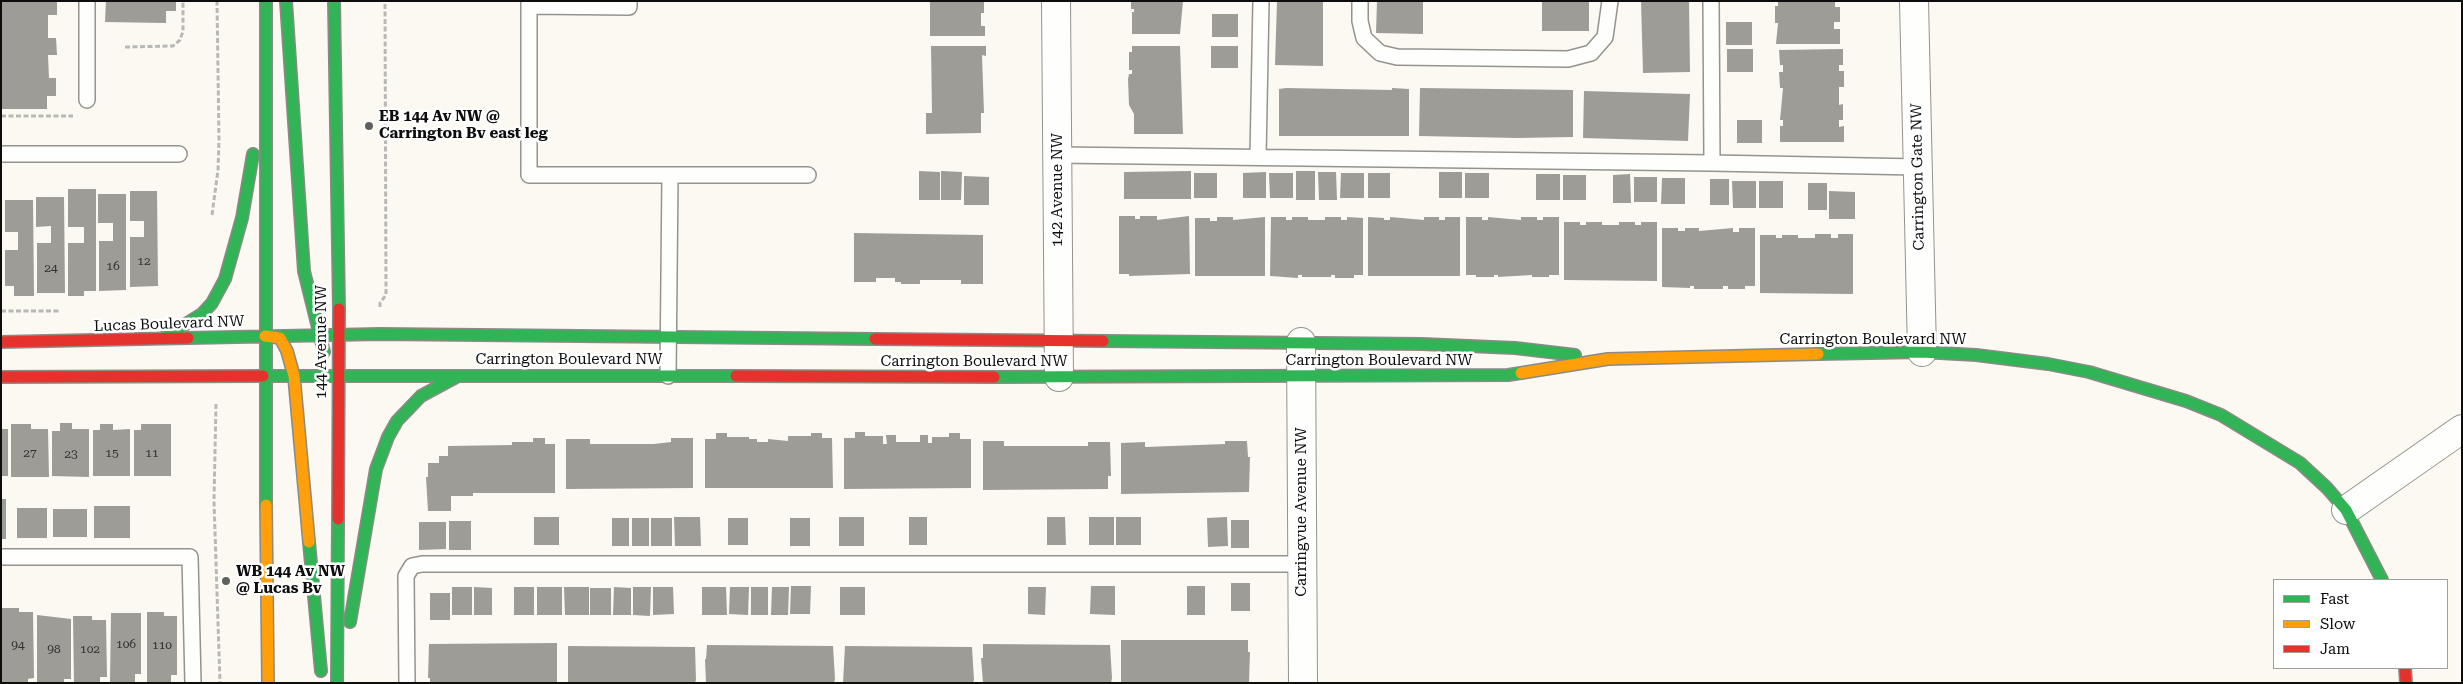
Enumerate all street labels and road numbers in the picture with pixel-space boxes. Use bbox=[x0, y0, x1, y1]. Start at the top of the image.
street label: Carrington Gate NW bbox=[1908, 103, 1928, 251]
street label: 142 Avenue NW bbox=[1049, 133, 1067, 247]
street label: 144 Avenue NW bbox=[313, 285, 331, 399]
street label: Lucas Boulevard NW bbox=[93, 312, 245, 336]
street label: Carrington Boulevard NW bbox=[1779, 331, 1967, 349]
street label: Carrington Boulevard NW bbox=[475, 351, 663, 369]
street label: Carrington Boulevard NW bbox=[1285, 352, 1473, 370]
street label: Carrington Boulevard NW bbox=[880, 353, 1068, 371]
street label: Carringvue Avenue NW bbox=[1293, 427, 1311, 597]

